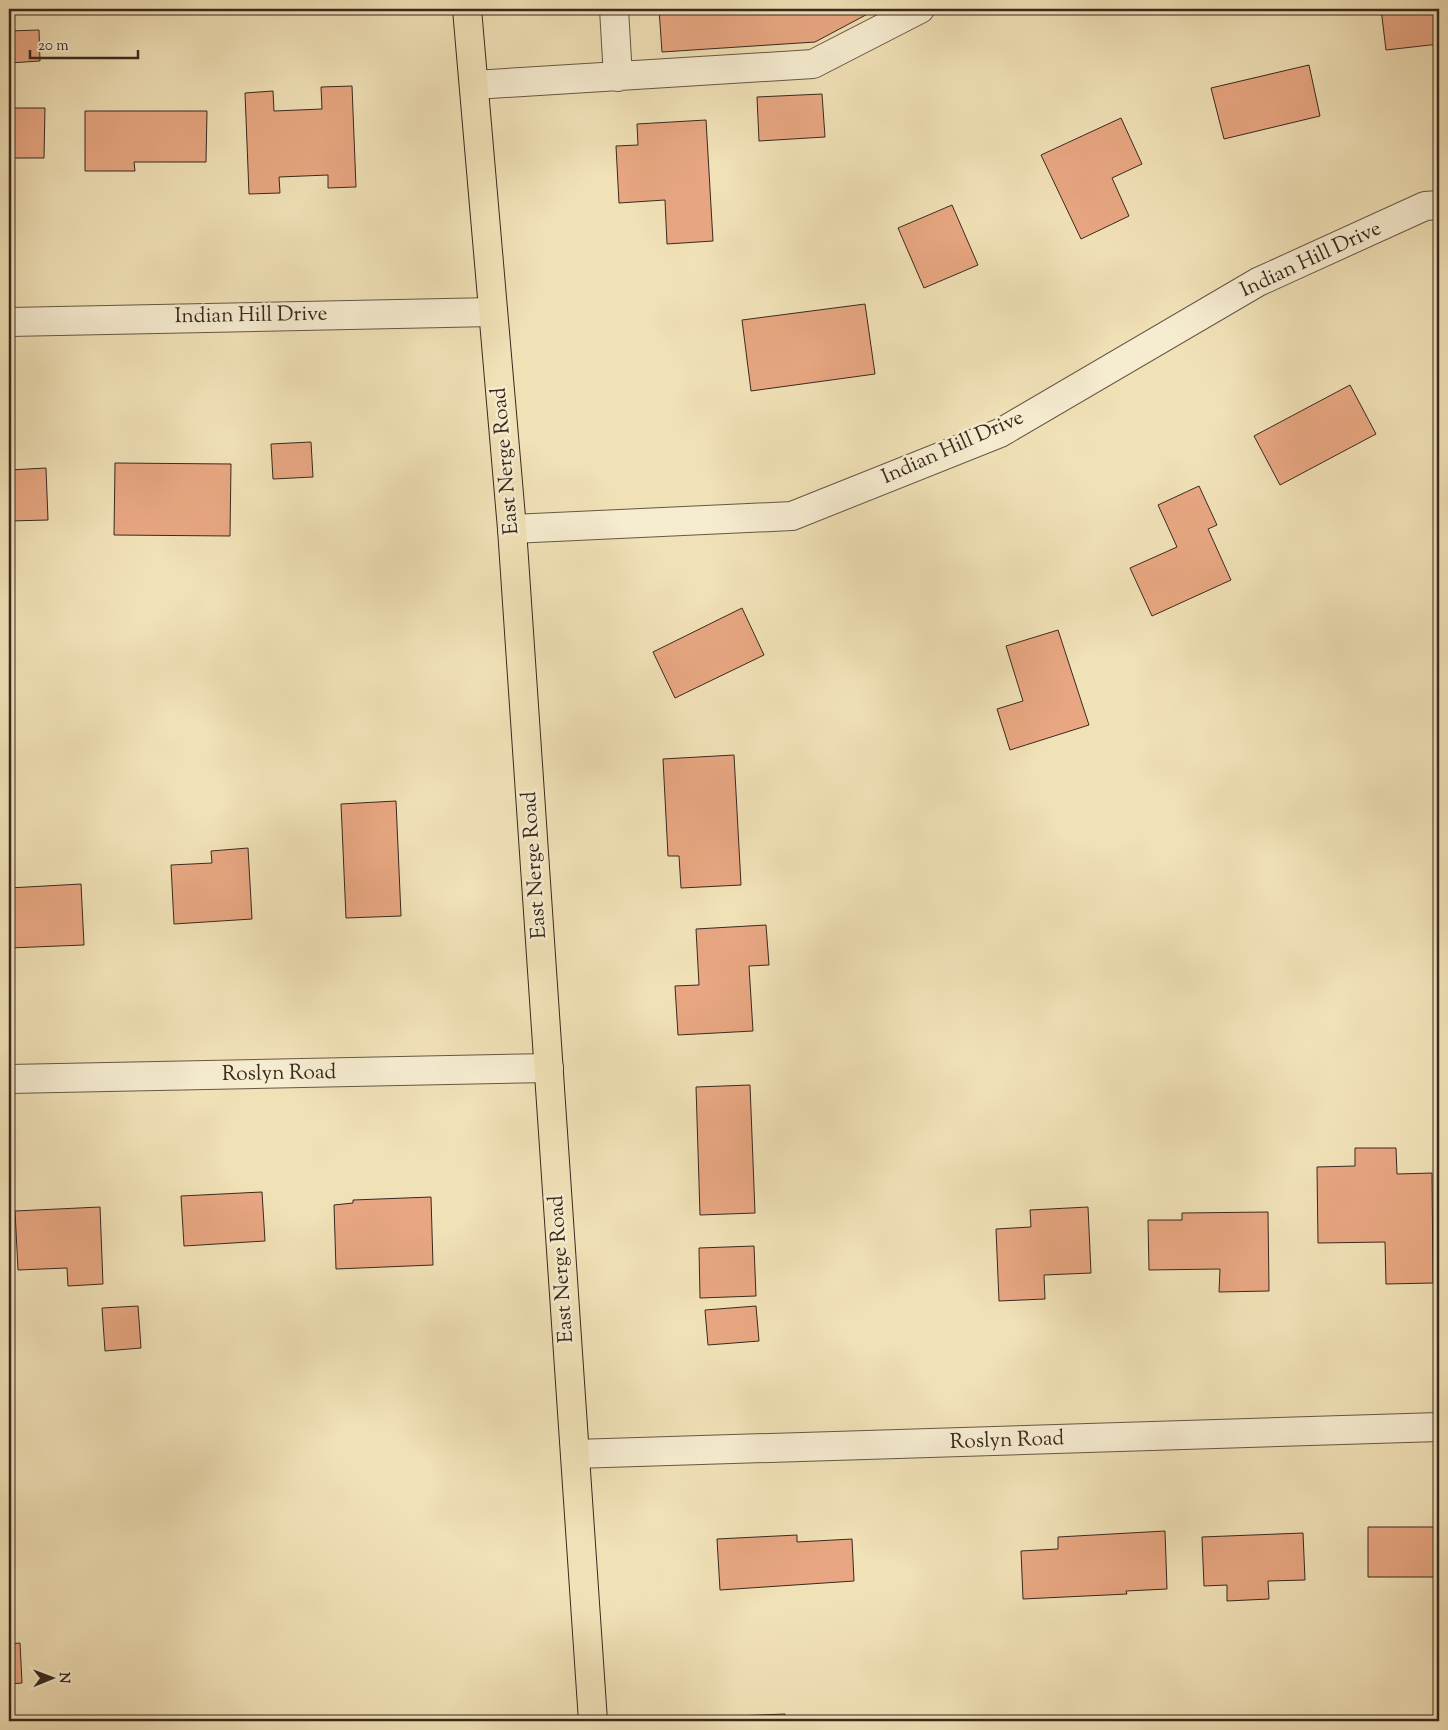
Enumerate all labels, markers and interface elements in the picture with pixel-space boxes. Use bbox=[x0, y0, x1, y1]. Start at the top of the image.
scale bar bbox=[30, 28, 138, 60]
text: 20 m bbox=[38, 36, 69, 57]
street label: Indian Hill Drive bbox=[1235, 214, 1387, 306]
street label: Indian Hill Drive bbox=[174, 300, 328, 332]
street label: East Nerge Road bbox=[485, 386, 527, 536]
street label: Indian Hill Drive bbox=[877, 403, 1029, 493]
street label: East Nerge Road bbox=[515, 790, 555, 940]
street label: Roslyn Road bbox=[222, 1058, 337, 1090]
street label: East Nerge Road bbox=[542, 1194, 582, 1344]
street label: Roslyn Road bbox=[949, 1424, 1065, 1458]
north arrow bbox=[28, 1652, 78, 1702]
text: N bbox=[53, 1672, 73, 1684]

